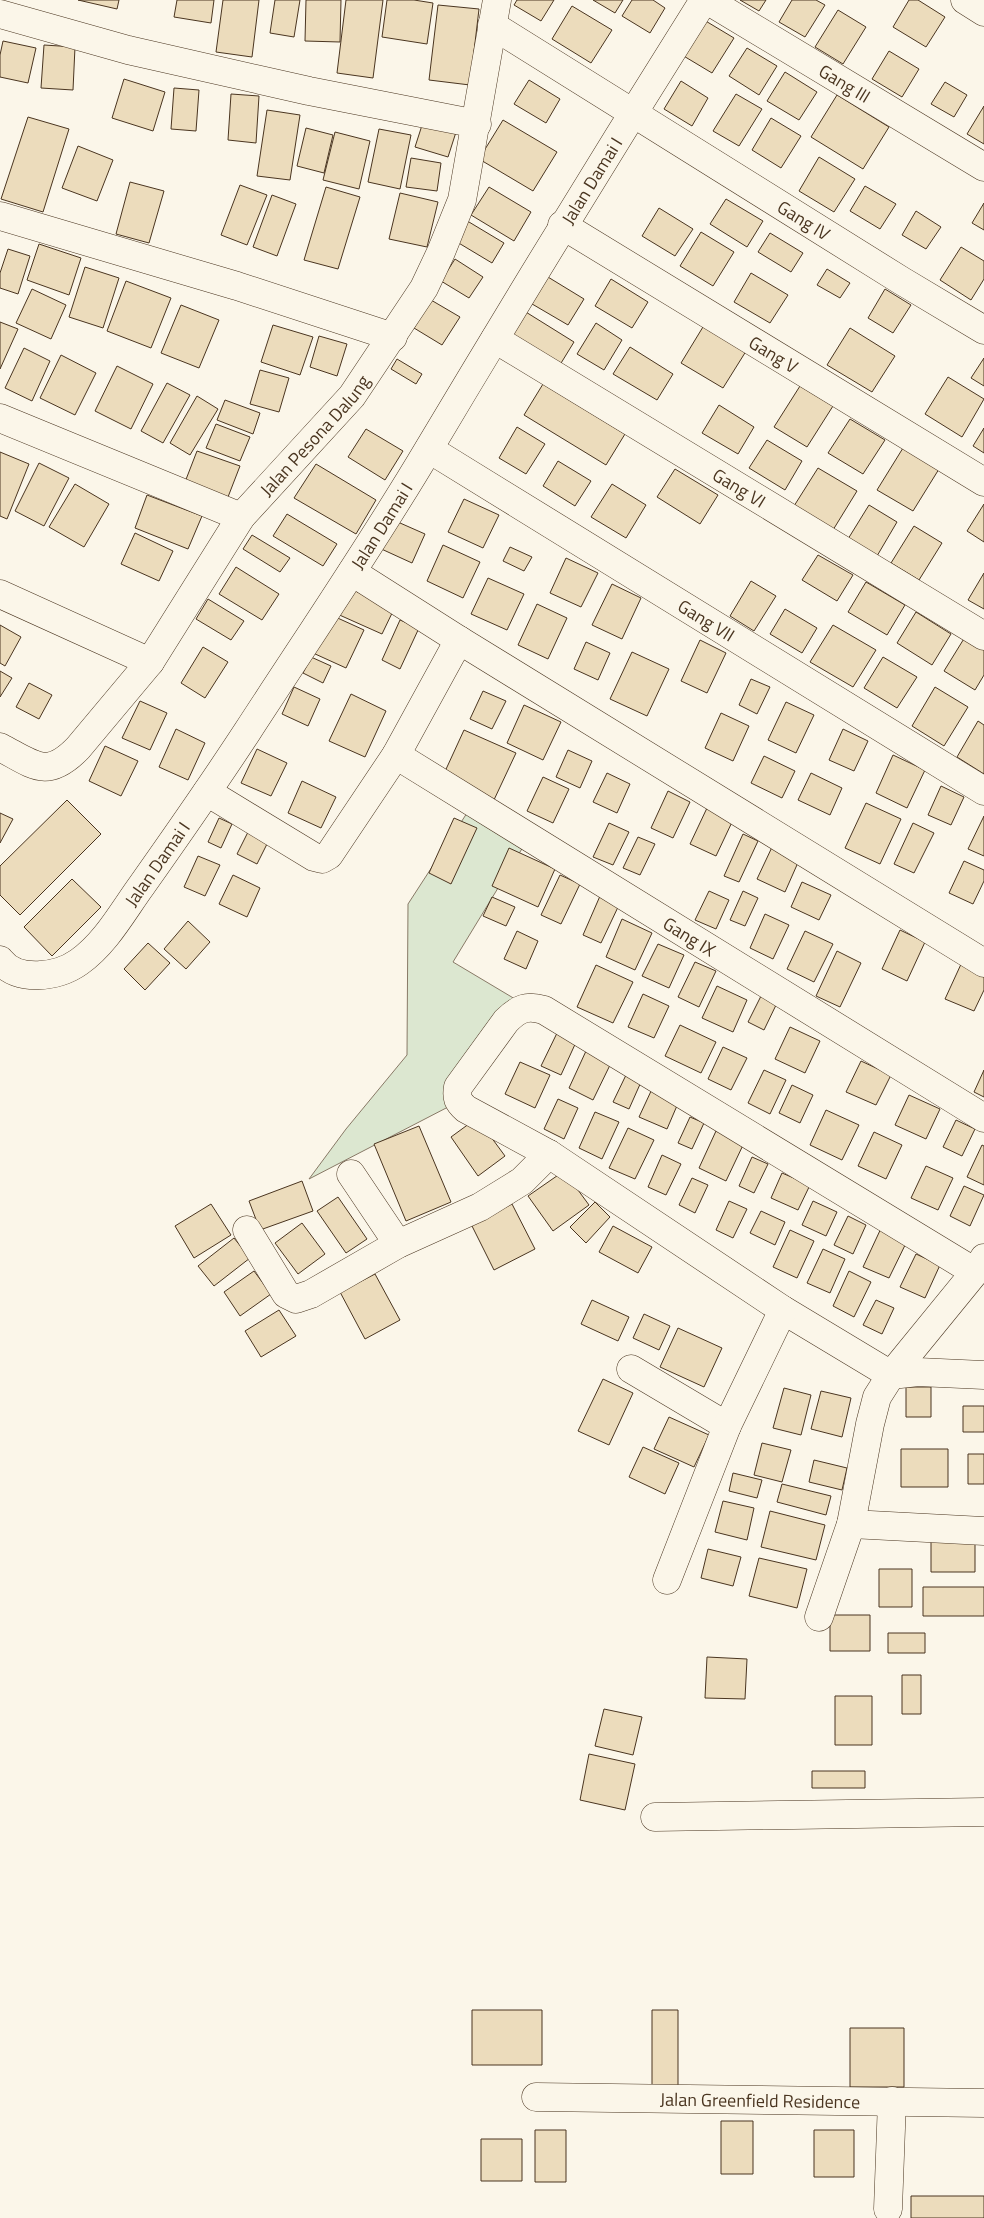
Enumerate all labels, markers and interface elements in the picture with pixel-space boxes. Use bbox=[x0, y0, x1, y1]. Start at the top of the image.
street label: Gang III bbox=[814, 57, 876, 109]
street label: Jalan Damai I bbox=[554, 132, 629, 229]
street label: Gang IV bbox=[772, 193, 836, 247]
street label: Gang V bbox=[744, 329, 804, 380]
street label: Jalan Pesona Dalung bbox=[253, 369, 376, 502]
street label: Gang VI bbox=[708, 461, 771, 514]
street label: Jalan Damai I bbox=[344, 477, 419, 574]
street label: Gang VII bbox=[673, 592, 740, 648]
street label: Jalan Damai I bbox=[118, 816, 196, 912]
street label: Gang IX bbox=[658, 910, 721, 963]
street label: Jalan Greenfield Residence bbox=[660, 2085, 860, 2115]

